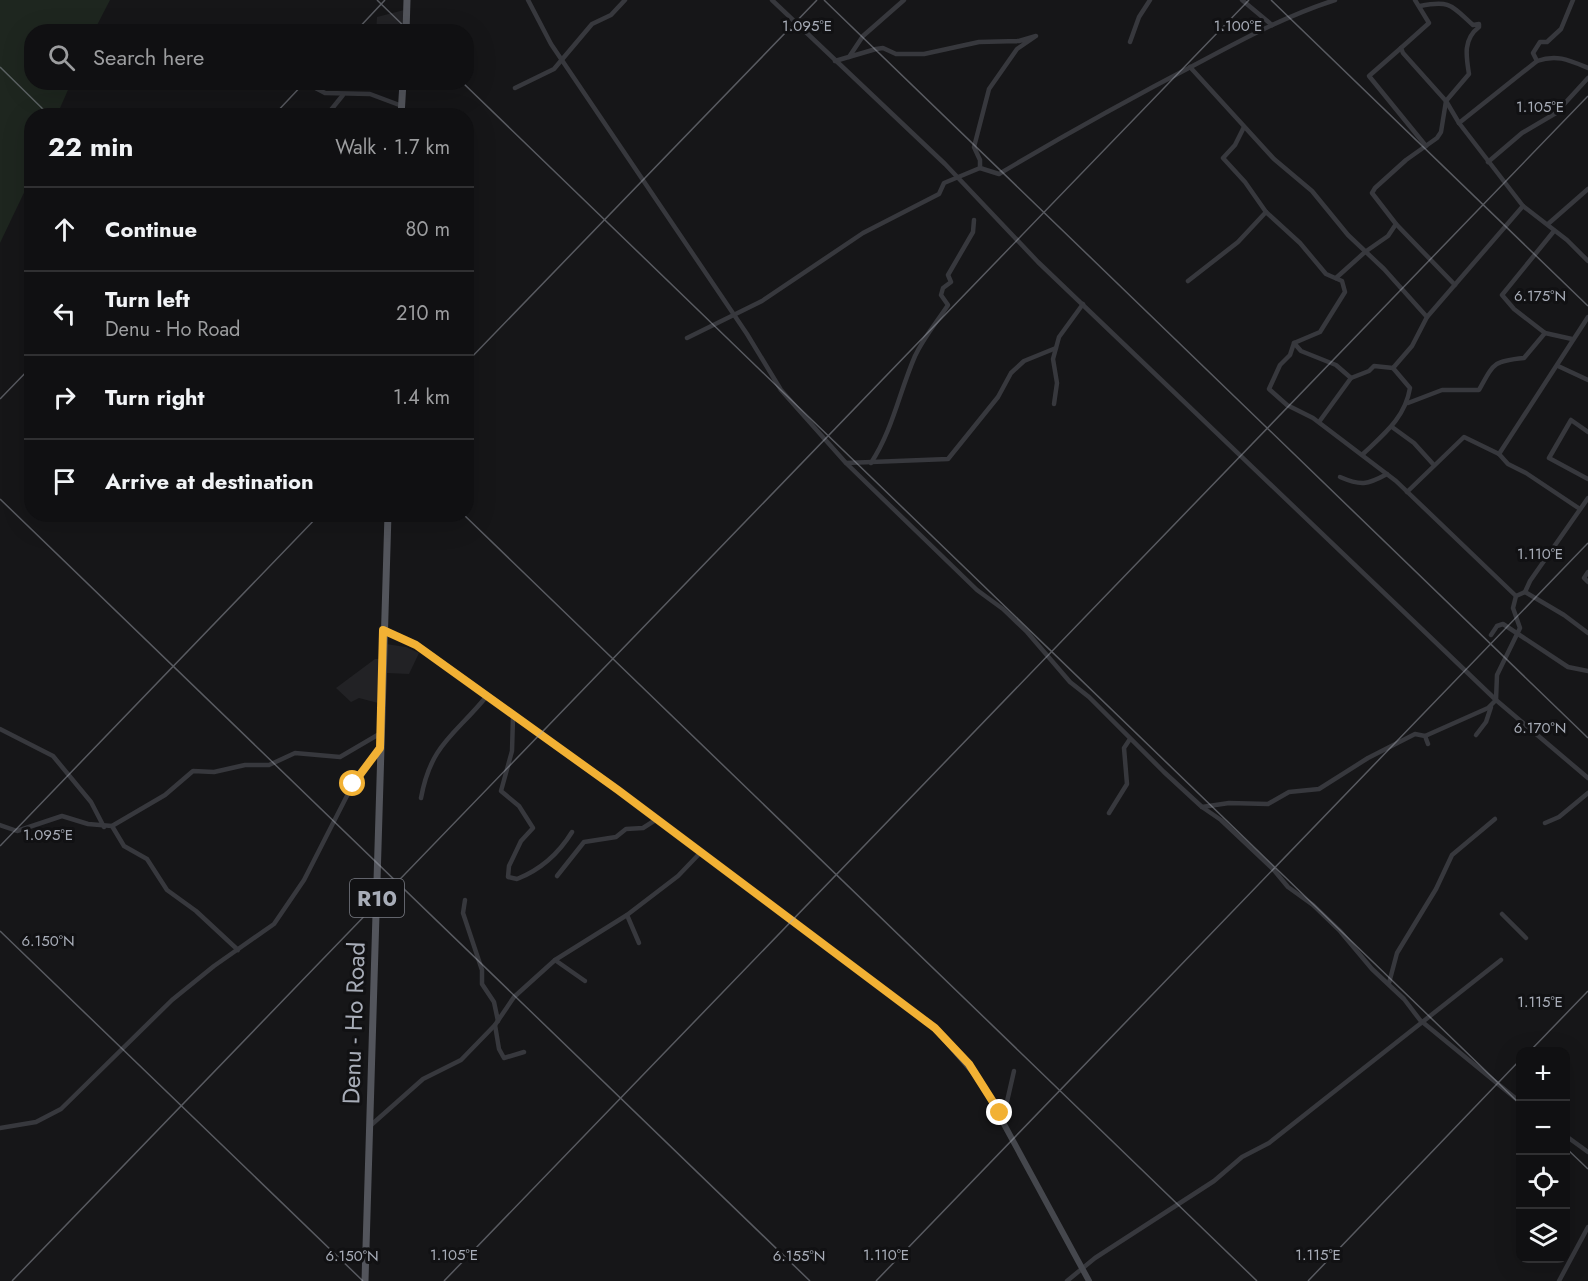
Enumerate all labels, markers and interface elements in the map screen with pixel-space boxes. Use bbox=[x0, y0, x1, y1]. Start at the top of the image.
text: 1.095°E bbox=[782, 15, 832, 37]
text: 1.100°E bbox=[1214, 15, 1262, 37]
search box bbox=[24, 24, 474, 90]
icon: search bbox=[45, 41, 78, 74]
text: Search here bbox=[93, 41, 204, 73]
text: 1.105°E bbox=[1516, 96, 1564, 118]
text: 22 min bbox=[48, 128, 133, 166]
text: Walk · 1.7 km bbox=[335, 133, 450, 162]
icon: ahead bbox=[48, 213, 81, 246]
text: Continue bbox=[105, 213, 197, 245]
text: 80 m bbox=[405, 215, 450, 244]
text: Turn left bbox=[105, 283, 190, 315]
text: 6.175°N bbox=[1514, 285, 1566, 307]
icon: left bbox=[48, 297, 81, 330]
text: 210 m bbox=[396, 299, 450, 328]
text: Denu - Ho Road bbox=[105, 315, 240, 344]
icon: right bbox=[48, 381, 81, 414]
text: Turn right bbox=[105, 381, 205, 413]
text: 1.4 km bbox=[393, 383, 450, 412]
icon: arrive bbox=[48, 465, 81, 498]
text: Arrive at destination bbox=[105, 465, 314, 497]
text: 1.110°E bbox=[1517, 543, 1563, 565]
text: 6.170°N bbox=[1514, 717, 1566, 739]
route start bbox=[339, 770, 365, 796]
text: 1.095°E bbox=[23, 824, 73, 846]
road number: R10 bbox=[350, 879, 404, 917]
text: 6.150°N bbox=[21, 930, 75, 952]
street label: Denu - Ho Road bbox=[333, 941, 374, 1105]
text: 1.115°E bbox=[1517, 991, 1563, 1013]
map controls bbox=[1516, 1047, 1570, 1263]
button: + bbox=[1516, 1047, 1570, 1101]
route end bbox=[986, 1099, 1012, 1125]
button: − bbox=[1516, 1101, 1570, 1155]
button: locate bbox=[1516, 1155, 1570, 1209]
button: layers bbox=[1516, 1209, 1570, 1263]
text: 1.105°E bbox=[430, 1244, 478, 1266]
text: 1.110°E bbox=[863, 1244, 909, 1266]
text: 1.115°E bbox=[1295, 1244, 1341, 1266]
text: 6.150°N bbox=[325, 1245, 379, 1267]
text: 6.155°N bbox=[773, 1245, 825, 1267]

